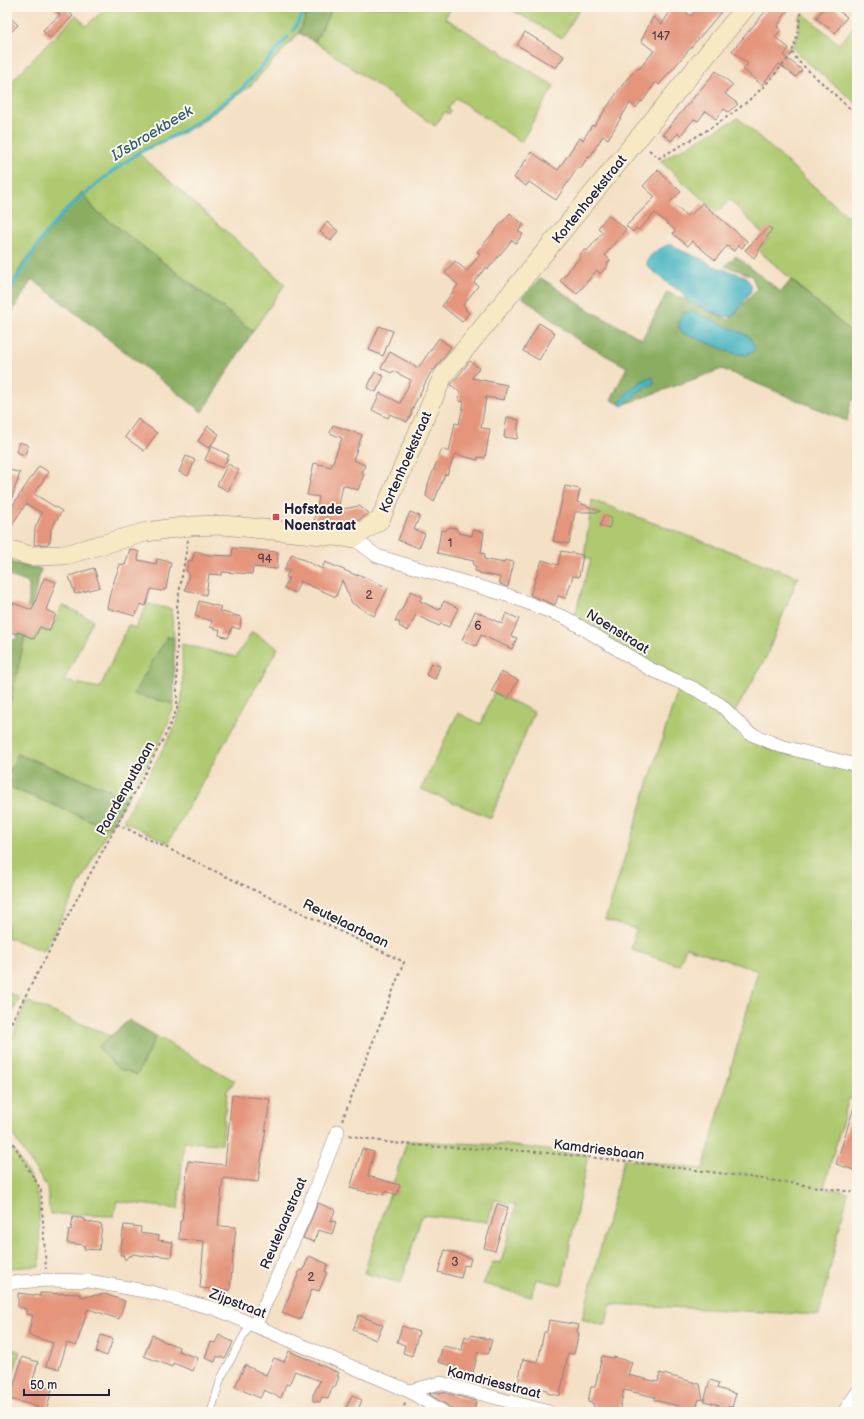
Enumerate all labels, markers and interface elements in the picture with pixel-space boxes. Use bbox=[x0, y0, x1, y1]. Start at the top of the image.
house number: 147 bbox=[652, 29, 670, 44]
water label: IJsbroekbeek bbox=[107, 101, 197, 166]
street label: Kortenhoekstraat bbox=[548, 151, 631, 247]
street label: Kortenhoekstraat bbox=[375, 408, 436, 516]
place label: Hofstade Noenstraat bbox=[284, 501, 356, 534]
marker: Hofstade Noenstraat bbox=[271, 512, 281, 522]
house number: 1 bbox=[448, 536, 452, 551]
house number: 94 bbox=[258, 552, 273, 567]
house number: 2 bbox=[365, 588, 373, 603]
street label: Noenstraat bbox=[583, 605, 653, 658]
house number: 6 bbox=[474, 619, 482, 634]
street label: Paardenputbaan bbox=[93, 738, 158, 838]
street label: Reutelaarbaan bbox=[300, 895, 392, 952]
street label: Kamdriesbaan bbox=[552, 1135, 646, 1164]
street label: Reutelaarstraat bbox=[256, 1174, 311, 1272]
house number: 3 bbox=[451, 1255, 459, 1270]
house number: 2 bbox=[307, 1270, 315, 1285]
street label: Zijpstraat bbox=[206, 1285, 269, 1322]
street label: Kamdriesstraat bbox=[445, 1363, 543, 1403]
scale bar bbox=[24, 1371, 109, 1397]
text: 50 m bbox=[30, 1378, 57, 1393]

